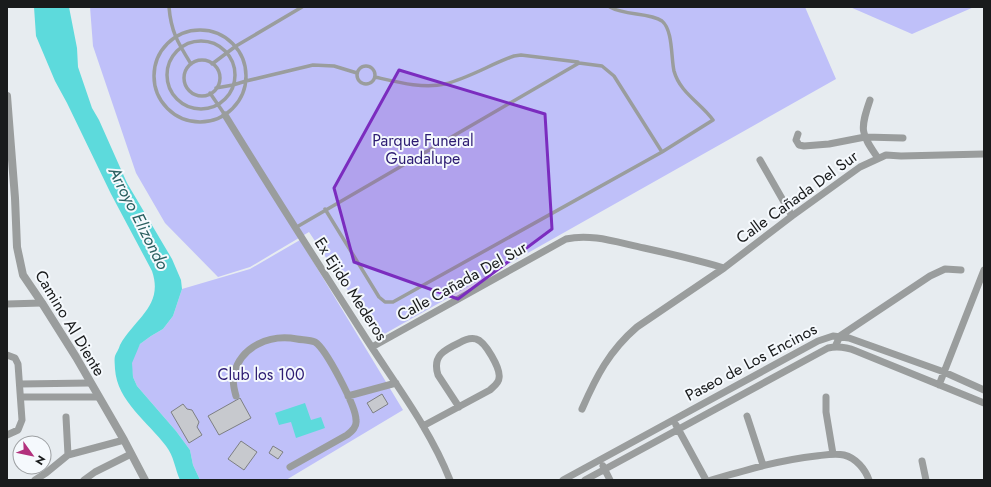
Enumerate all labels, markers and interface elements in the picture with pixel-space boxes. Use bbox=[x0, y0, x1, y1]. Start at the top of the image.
park label: Parque Funeral Guadalupe bbox=[372, 129, 474, 170]
street label: Calle Cañada Del Sur bbox=[731, 145, 863, 249]
water label: Arroyo Elizondo bbox=[102, 162, 175, 274]
street label: Ex Ejido Mederos bbox=[309, 233, 393, 345]
street label: Calle Cañada Del Sur bbox=[393, 235, 532, 326]
street label: Camino Al Diente bbox=[29, 266, 111, 380]
street label: Paseo de Los Encinos bbox=[681, 318, 821, 406]
park label: Club los 100 bbox=[217, 363, 305, 386]
north arrow bbox=[12, 435, 52, 475]
text: N bbox=[31, 452, 49, 468]

